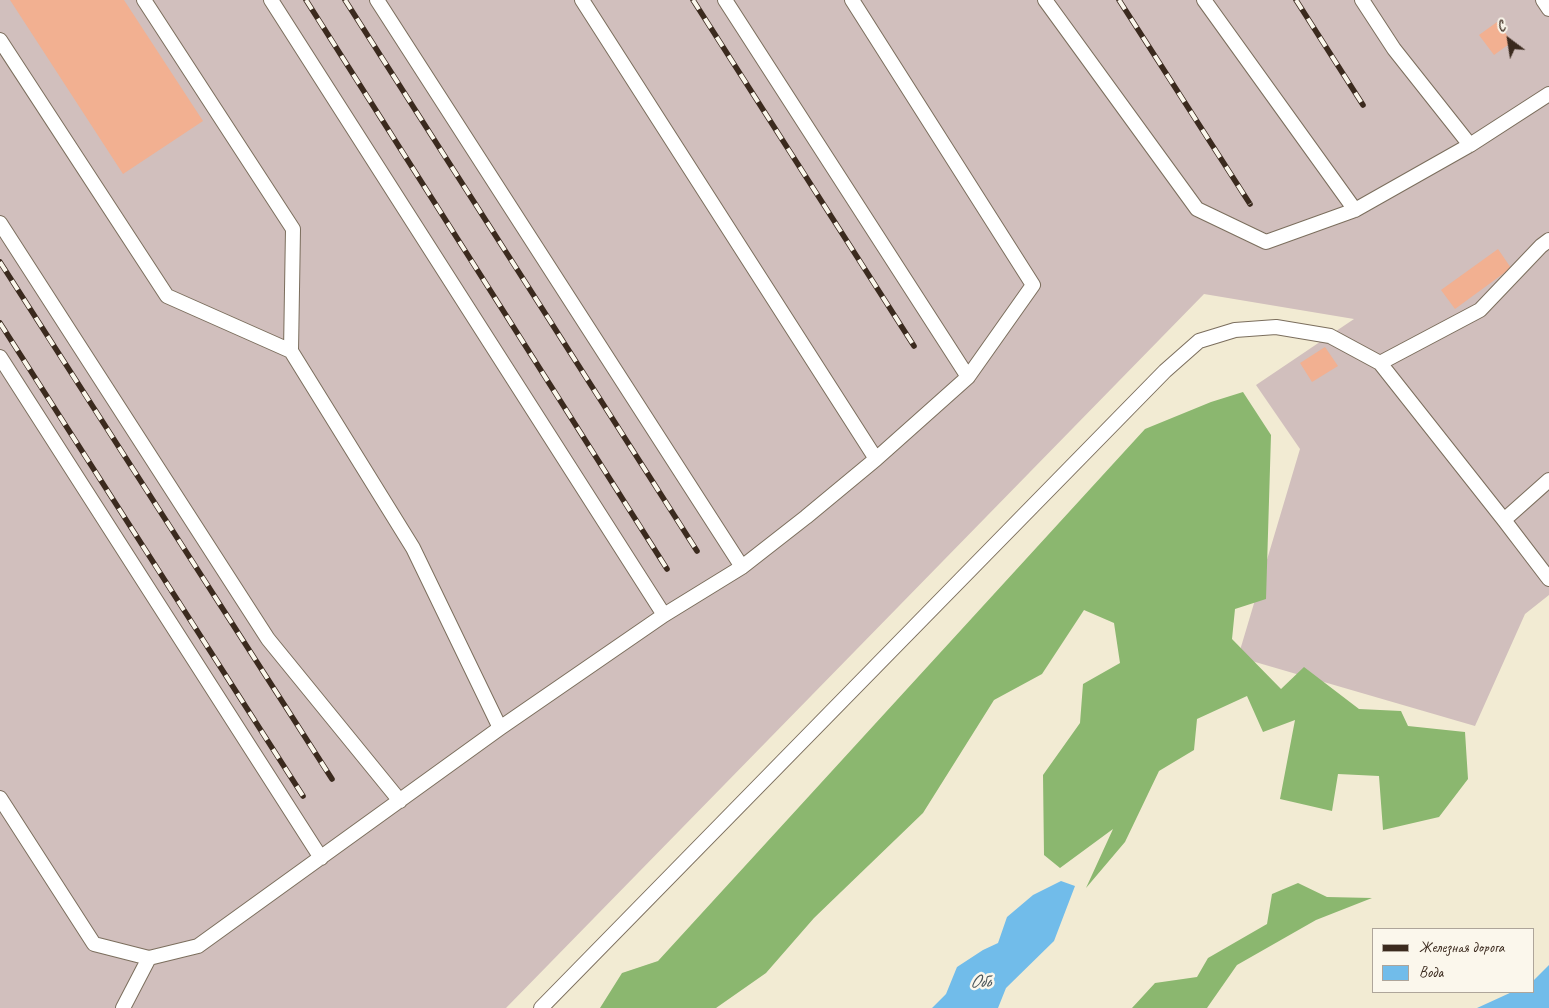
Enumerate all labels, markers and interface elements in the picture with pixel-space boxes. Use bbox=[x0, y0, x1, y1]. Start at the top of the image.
north arrow bbox=[1484, 15, 1534, 65]
text: С bbox=[1494, 18, 1508, 36]
legend bbox=[1372, 928, 1534, 993]
text: Железная дорога bbox=[1419, 938, 1504, 957]
text: Вода bbox=[1419, 963, 1443, 982]
water label: Обь bbox=[970, 971, 990, 993]

